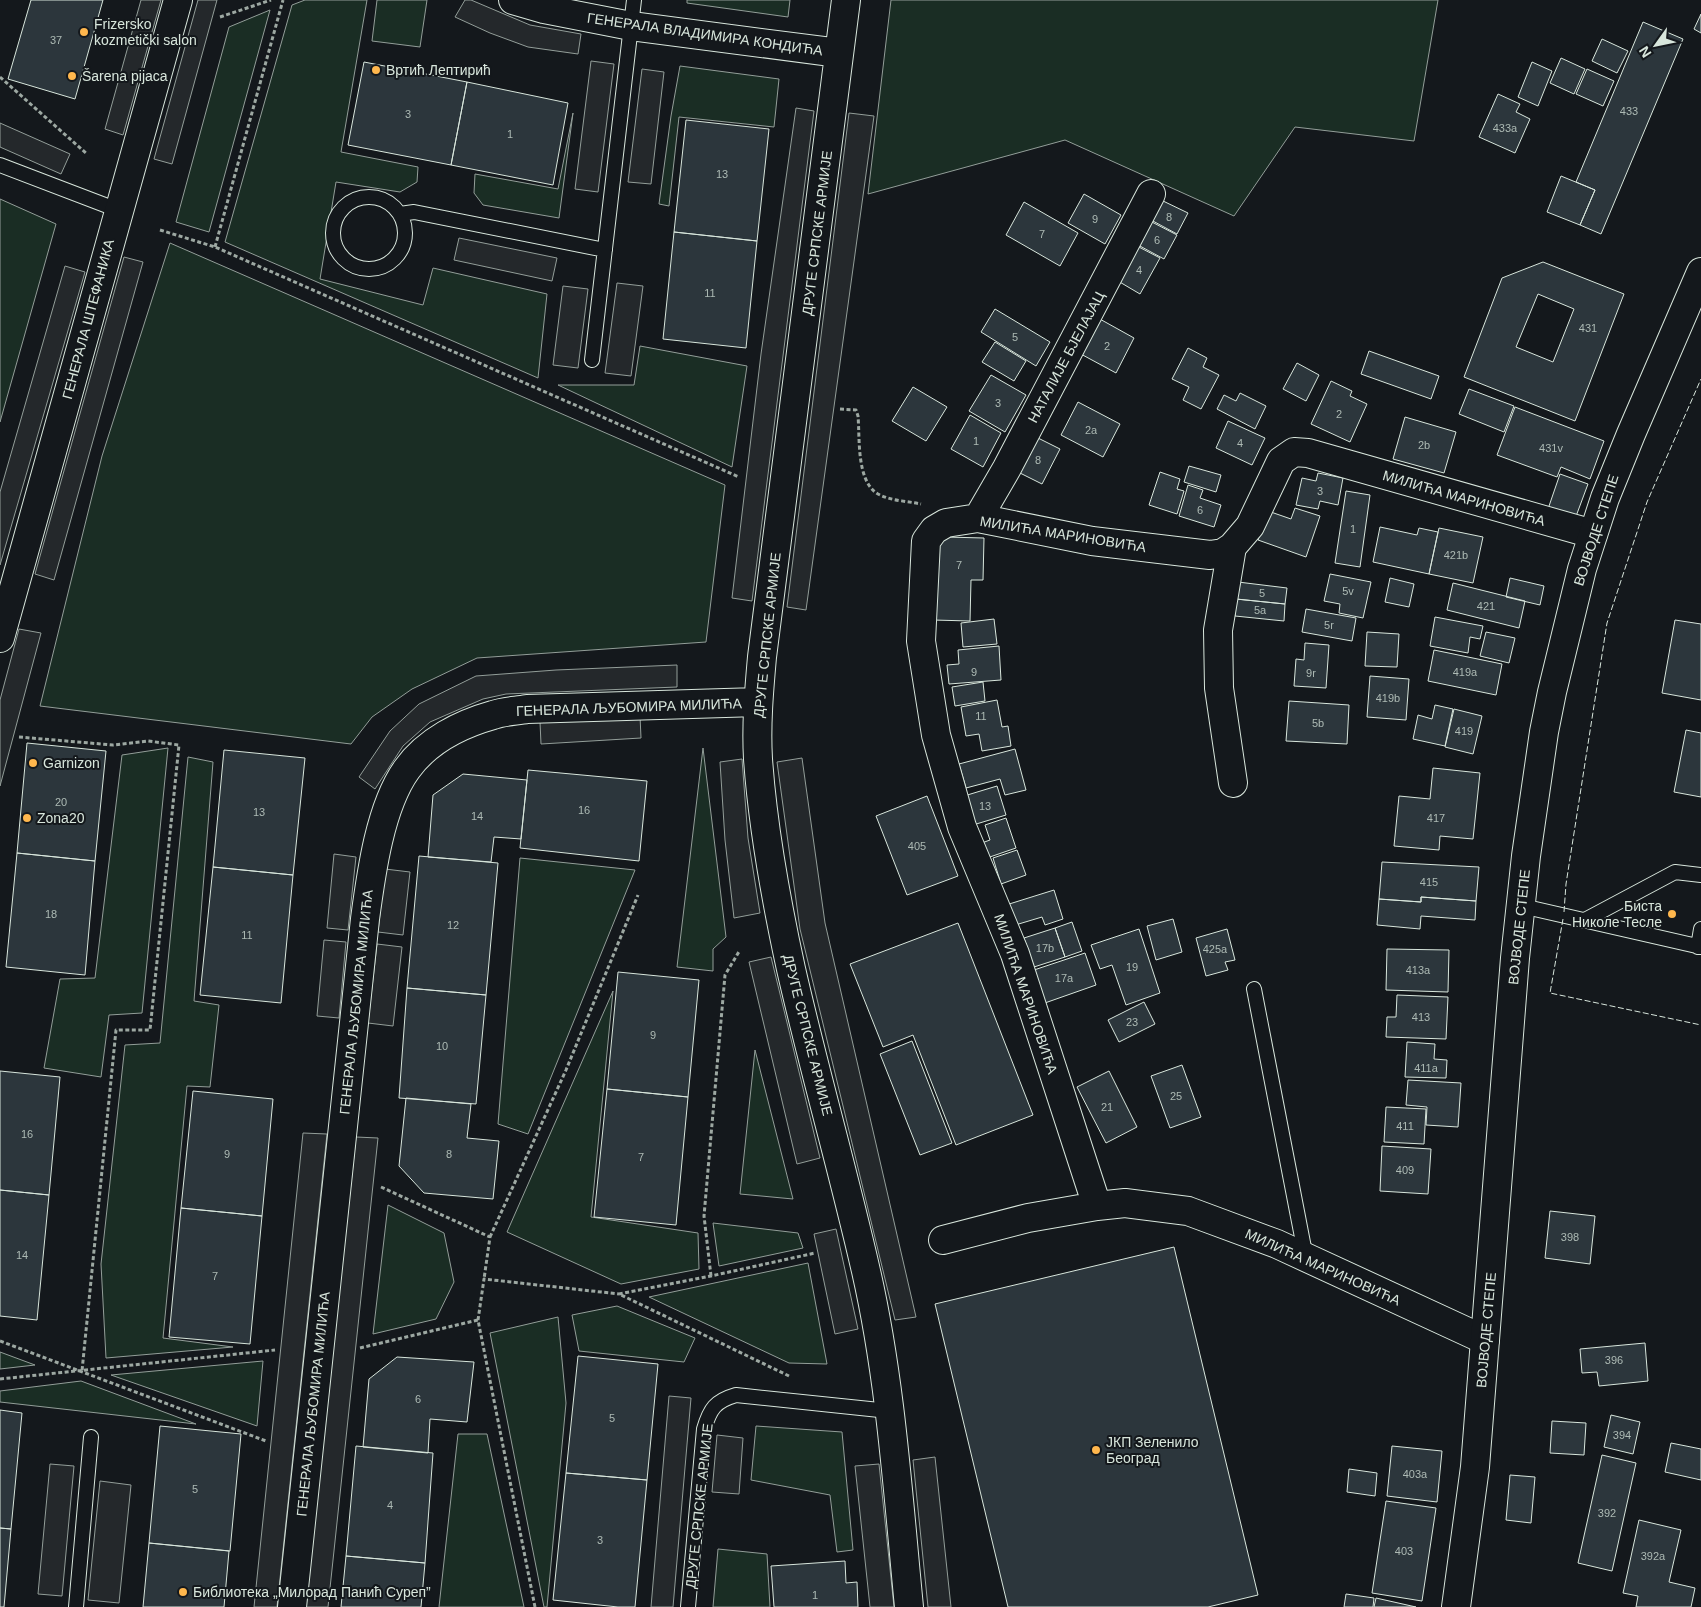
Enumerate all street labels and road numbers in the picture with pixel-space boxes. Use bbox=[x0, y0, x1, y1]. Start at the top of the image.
street label: ГЕНЕРАЛА ВЛАДИМИРА КОНДИЋА bbox=[586, 10, 824, 59]
street label: ДРУГЕ СРПСКЕ АРМИЈЕ bbox=[799, 150, 835, 316]
street label: ГЕНЕРАЛА ШТЕФАНИКА bbox=[59, 237, 117, 401]
street label: НАТАЛИЈЕ БЈЕЛАЈАЦ bbox=[1025, 288, 1108, 425]
street label: МИЛИЋА МАРИНОВИЋА bbox=[1381, 467, 1548, 529]
street label: ВОЈВОДЕ СТЕПЕ bbox=[1570, 472, 1622, 588]
street label: МИЛИЋА МАРИНОВИЋА bbox=[979, 513, 1148, 555]
street label: ДРУГЕ СРПСКЕ АРМИЈЕ bbox=[750, 552, 784, 718]
street label: ГЕНЕРАЛА ЉУБОМИРА МИЛИЋА bbox=[516, 695, 743, 719]
street label: ВОЈВОДЕ СТЕПЕ bbox=[1505, 869, 1533, 985]
street label: ГЕНЕРАЛА ЉУБОМИРА МИЛИЋА bbox=[336, 888, 376, 1115]
street label: МИЛИЋА МАРИНОВИЋА bbox=[991, 912, 1061, 1077]
street label: ДРУГЕ СРПСКЕ АРМИЈЕ bbox=[780, 953, 836, 1117]
street label: МИЛИЋА МАРИНОВИЋА bbox=[1243, 1225, 1404, 1309]
street label: ВОЈВОДЕ СТЕПЕ bbox=[1473, 1272, 1499, 1388]
street label: ГЕНЕРАЛА ЉУБОМИРА МИЛИЋА bbox=[293, 1290, 333, 1517]
street label: ДРУГЕ СРПСКЕ АРМИЈЕ bbox=[682, 1423, 716, 1589]

